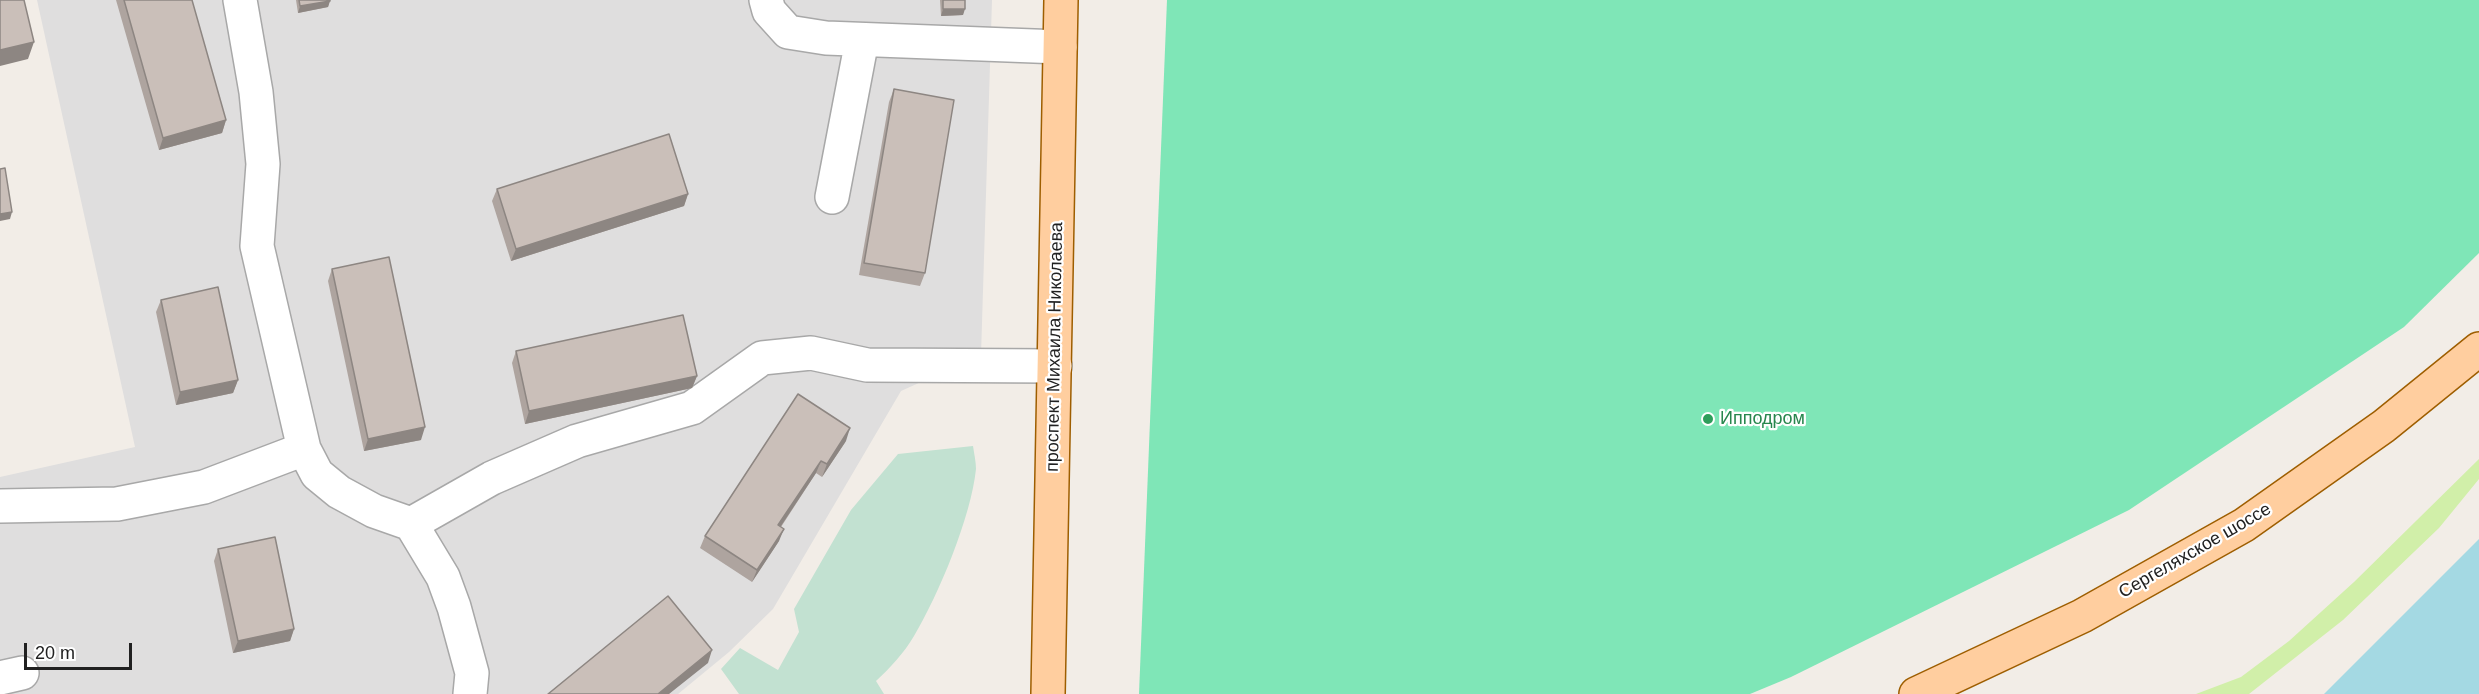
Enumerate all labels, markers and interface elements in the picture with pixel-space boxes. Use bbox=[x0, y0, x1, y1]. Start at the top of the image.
street label: проспект Михаила Николаева bbox=[1042, 222, 1068, 472]
place label: Ипподром bbox=[1720, 408, 1805, 430]
marker: Ипподром bbox=[1701, 412, 1715, 426]
street label: Сергеляхское шоссе bbox=[2115, 499, 2275, 603]
scale bar bbox=[27, 631, 135, 669]
text: 20 m bbox=[35, 643, 75, 663]

